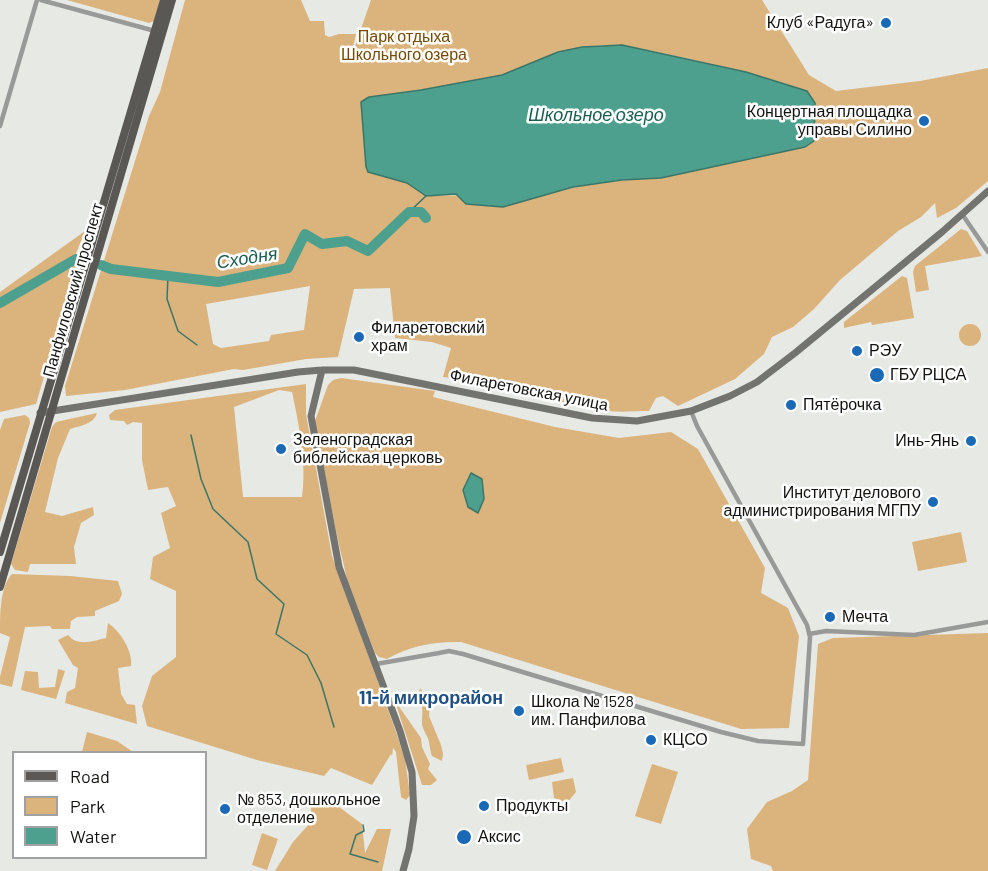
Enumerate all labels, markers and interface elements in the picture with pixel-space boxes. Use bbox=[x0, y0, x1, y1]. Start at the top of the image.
place label: Клуб «Радуга» bbox=[767, 13, 874, 33]
marker: Клуб «Радуга» bbox=[879, 16, 893, 30]
park label: Парк отдыха Школьного озера bbox=[341, 27, 467, 65]
place label: Концертная площадка управы Силино bbox=[747, 102, 912, 140]
water label: Школьное озеро bbox=[528, 104, 664, 126]
marker: Концертная площадка управы Силино bbox=[917, 114, 931, 128]
street label: Панфиловский проспект bbox=[39, 201, 107, 379]
water label: Сходня bbox=[215, 243, 279, 273]
place label: Филаретовский храм bbox=[371, 318, 485, 356]
marker: Филаретовский храм bbox=[352, 330, 366, 344]
place label: РЭУ bbox=[869, 341, 901, 361]
marker: РЭУ bbox=[850, 344, 864, 358]
street label: Филаретовская улица bbox=[448, 365, 610, 415]
place label: ГБУ РЦСА bbox=[890, 365, 967, 385]
marker: ГБУ РЦСА bbox=[868, 366, 886, 384]
place label: Пятёрочка bbox=[803, 395, 881, 415]
marker: Пятёрочка bbox=[784, 398, 798, 412]
place label: Зеленоградская библейская церковь bbox=[293, 430, 443, 468]
place label: Инь-Янь bbox=[895, 431, 959, 451]
marker: Инь-Янь bbox=[964, 434, 978, 448]
marker: Зеленоградская библейская церковь bbox=[274, 442, 288, 456]
place label: Институт делового администрирования МГПУ bbox=[724, 483, 921, 521]
marker: Институт делового администрирования МГПУ bbox=[926, 495, 940, 509]
place label: Мечта bbox=[842, 607, 888, 627]
marker: Мечта bbox=[823, 610, 837, 624]
district label: 11-й микрорайон bbox=[359, 687, 503, 709]
place label: Школа № 1528 им. Панфилова bbox=[531, 692, 646, 730]
marker: Школа № 1528 им. Панфилова bbox=[512, 704, 526, 718]
place label: КЦСО bbox=[663, 730, 708, 750]
marker: КЦСО bbox=[644, 733, 658, 747]
legend bbox=[12, 751, 207, 859]
text: Road bbox=[70, 765, 110, 787]
place label: № 853, дошкольное отделение bbox=[237, 790, 381, 828]
text: Park bbox=[70, 795, 105, 817]
place label: Продукты bbox=[496, 796, 568, 816]
marker: Продукты bbox=[477, 799, 491, 813]
marker: № 853, дошкольное отделение bbox=[218, 802, 232, 816]
text: Water bbox=[70, 825, 117, 847]
place label: Аксис bbox=[478, 827, 521, 847]
marker: Аксис bbox=[455, 828, 473, 846]

